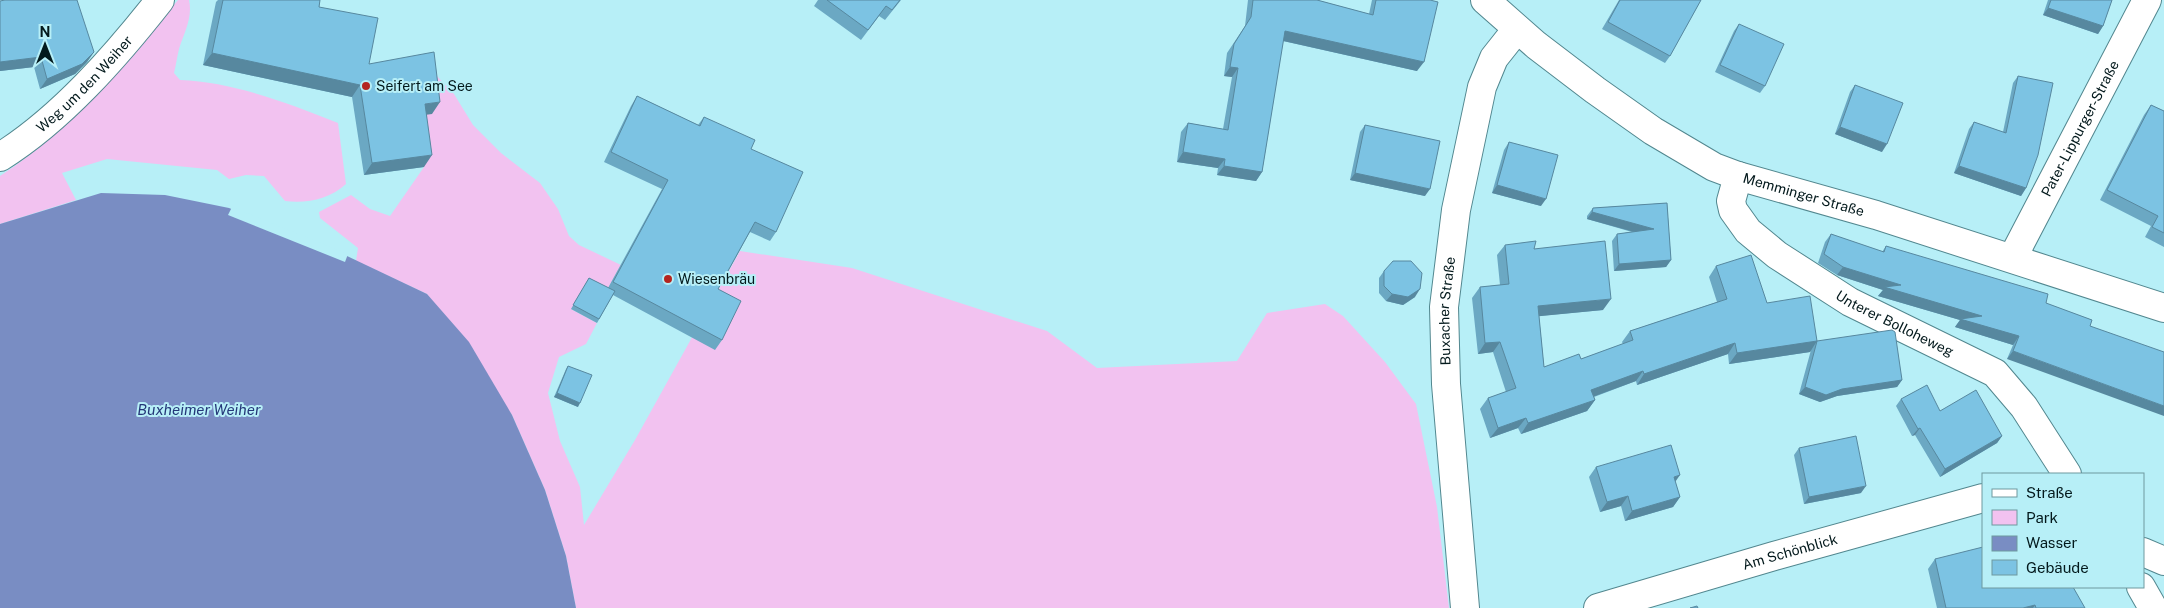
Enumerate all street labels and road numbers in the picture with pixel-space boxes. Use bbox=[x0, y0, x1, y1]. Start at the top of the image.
street label: Weg um den Weiher bbox=[33, 32, 136, 136]
street label: Pater-Lippurger-Straße bbox=[2038, 58, 2122, 199]
street label: Memminger Straße bbox=[1741, 170, 1866, 219]
street label: Buxacher Straße bbox=[1436, 256, 1458, 366]
street label: Unterer Bolloheweg bbox=[1833, 287, 1956, 360]
street label: Am Schönblick bbox=[1741, 531, 1839, 573]

